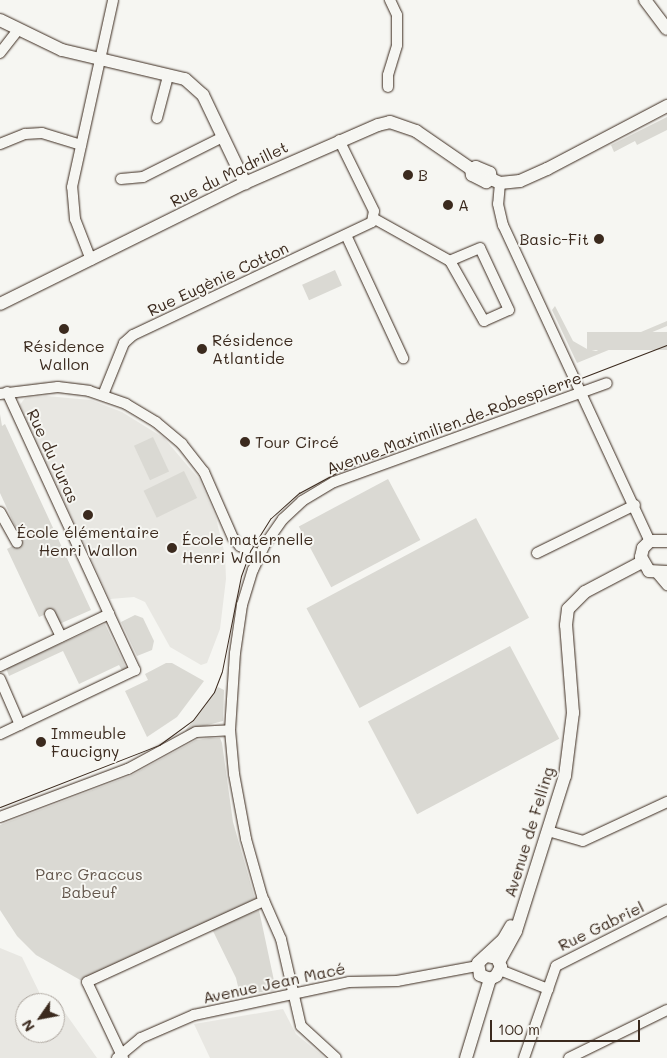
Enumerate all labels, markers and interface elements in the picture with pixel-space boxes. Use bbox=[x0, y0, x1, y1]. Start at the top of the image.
street label: Rue du Madrillet bbox=[167, 137, 291, 211]
place label: B bbox=[418, 165, 428, 185]
marker: B bbox=[402, 169, 414, 181]
place label: A bbox=[458, 195, 469, 215]
marker: A bbox=[442, 199, 454, 211]
place label: Basic-Fit bbox=[519, 229, 589, 249]
marker: Basic-Fit bbox=[593, 233, 605, 245]
street label: Rue Eugènie Cotton bbox=[144, 238, 292, 320]
marker: Résidence Wallon bbox=[58, 323, 70, 335]
place label: Résidence Atlantide bbox=[212, 330, 293, 368]
place label: Résidence Wallon bbox=[23, 336, 105, 374]
marker: Résidence Atlantide bbox=[196, 343, 208, 355]
street label: Avenue Maximilien de Robespierre bbox=[324, 368, 584, 478]
street label: Rue du Juras bbox=[23, 406, 83, 506]
place label: Tour Circé bbox=[255, 432, 339, 452]
marker: Tour Circé bbox=[239, 436, 251, 448]
marker: École élémentaire Henri Wallon bbox=[82, 509, 94, 521]
place label: École élémentaire Henri Wallon bbox=[17, 522, 159, 560]
place label: École maternelle Henri Wallon bbox=[182, 529, 314, 567]
marker: École maternelle Henri Wallon bbox=[166, 542, 178, 554]
place label: Immeuble Faucigny bbox=[51, 723, 126, 761]
marker: Immeuble Faucigny bbox=[35, 736, 47, 748]
street label: Avenue de Felling bbox=[500, 764, 558, 900]
park label: Parc Graccus Babeuf bbox=[35, 864, 143, 902]
street label: Rue Gabriel bbox=[555, 897, 647, 955]
street label: Avenue Jean Macé bbox=[201, 959, 347, 1007]
north arrow bbox=[15, 993, 65, 1043]
scale bar bbox=[492, 1010, 642, 1042]
text: N bbox=[17, 1016, 39, 1036]
text: 100 m bbox=[498, 1019, 540, 1039]

